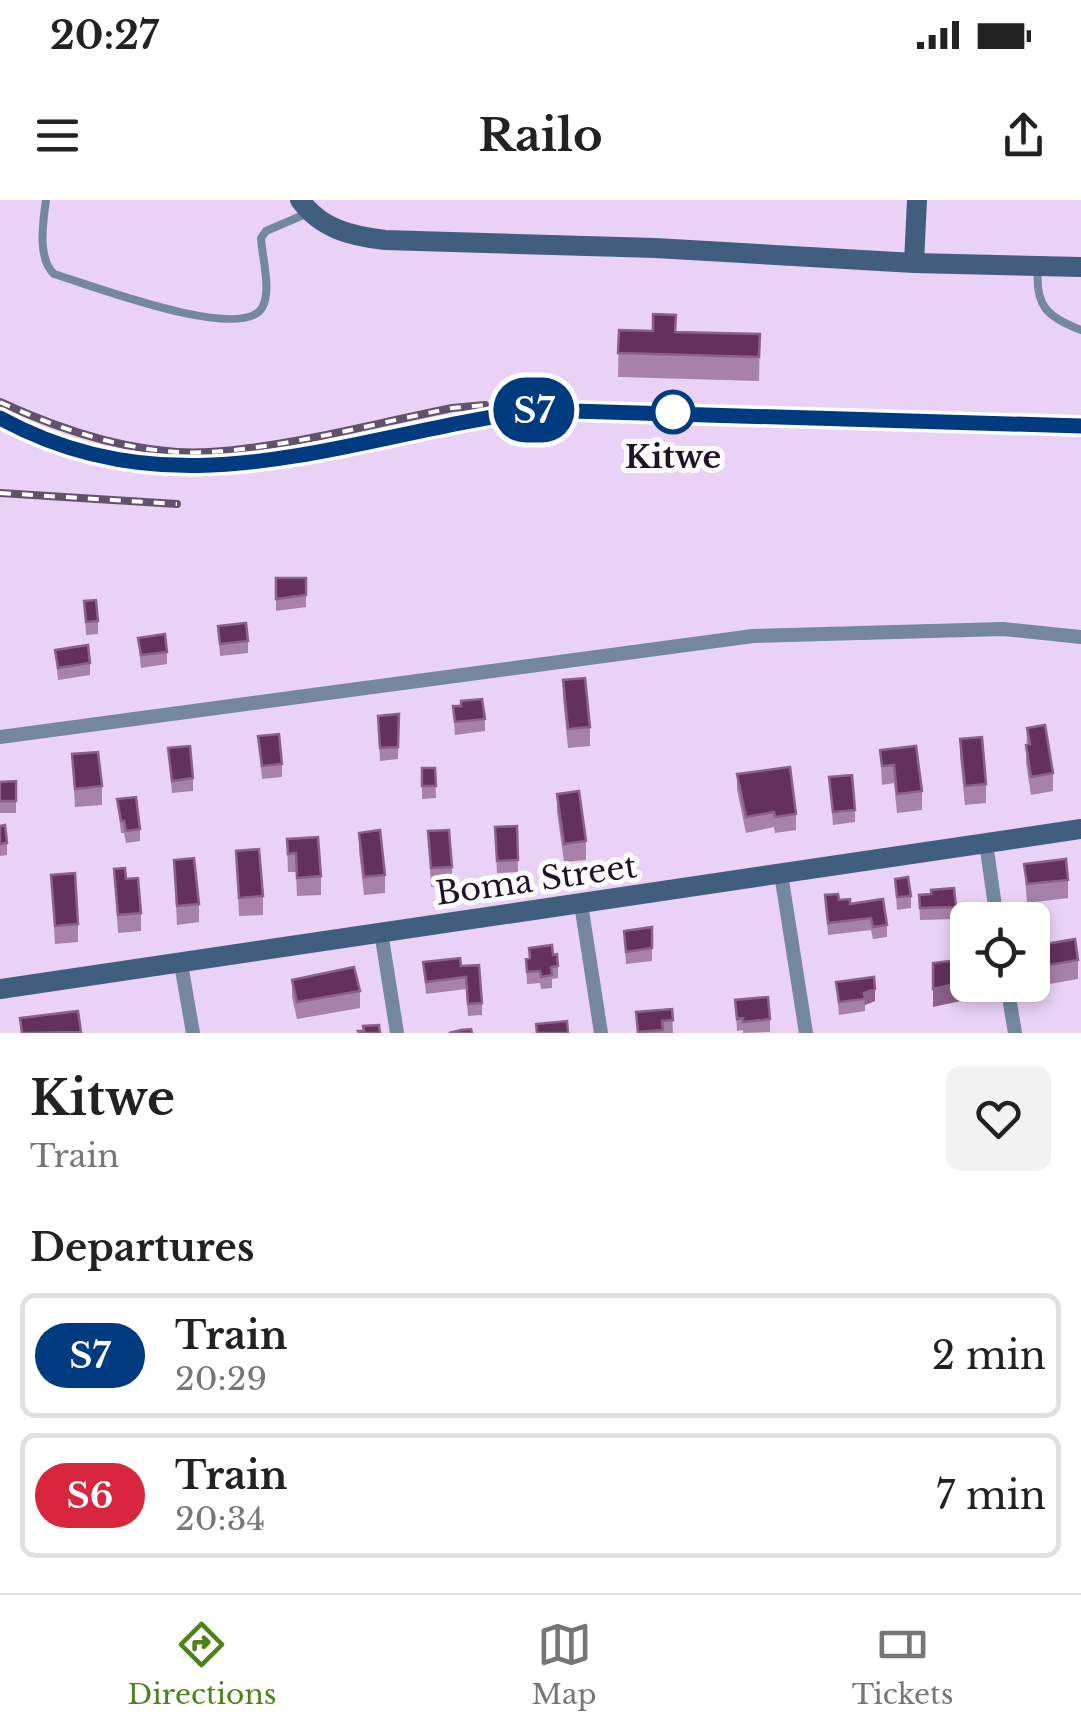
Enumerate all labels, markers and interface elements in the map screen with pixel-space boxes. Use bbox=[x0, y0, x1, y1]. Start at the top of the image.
text: 20:27 bbox=[50, 12, 159, 59]
text: Railo bbox=[478, 107, 603, 163]
icon: menu bbox=[30, 108, 85, 163]
icon: share bbox=[996, 108, 1051, 163]
line badge: S7 bbox=[489, 378, 579, 442]
text: S7 bbox=[513, 389, 555, 432]
marker: Kitwe bbox=[652, 391, 694, 433]
place label: Kitwe bbox=[625, 437, 721, 477]
street label: Boma Street bbox=[433, 846, 639, 914]
map controls bbox=[950, 902, 1050, 1002]
button: locate bbox=[950, 902, 1050, 1002]
button: heart bbox=[946, 1066, 1051, 1171]
text: Kitwe bbox=[30, 1068, 175, 1128]
text: Train bbox=[30, 1136, 119, 1176]
text: Departures bbox=[30, 1224, 254, 1271]
text: Train bbox=[175, 1312, 287, 1359]
text: 2 min bbox=[932, 1332, 1046, 1379]
text: S7 bbox=[69, 1334, 111, 1377]
text: 20:29 bbox=[175, 1359, 267, 1399]
text: Train bbox=[175, 1452, 287, 1499]
text: 7 min bbox=[936, 1472, 1046, 1519]
text: S6 bbox=[67, 1474, 113, 1517]
text: 20:34 bbox=[175, 1499, 265, 1539]
tab: Directions bbox=[128, 1617, 276, 1712]
tab: Map bbox=[532, 1617, 597, 1712]
tab: Tickets bbox=[852, 1617, 953, 1712]

